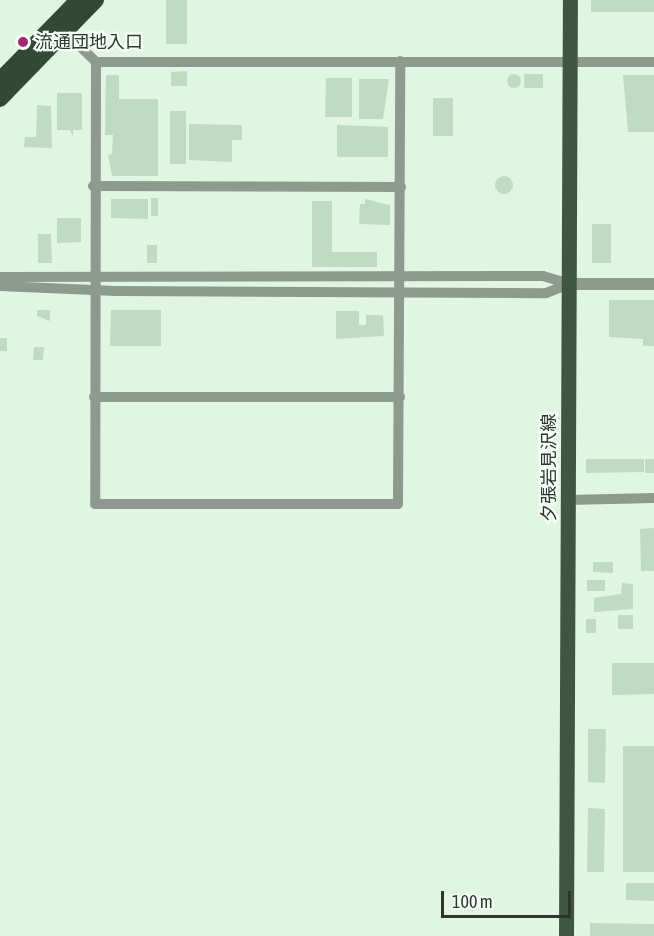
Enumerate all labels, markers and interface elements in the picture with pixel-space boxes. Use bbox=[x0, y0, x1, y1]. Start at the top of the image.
place label: 流通団地入口 bbox=[35, 31, 143, 53]
marker: 流通団地入口 bbox=[16, 35, 30, 49]
street label: 夕張岩見沢線 bbox=[538, 414, 560, 522]
scale bar bbox=[444, 879, 574, 917]
text: 100 m bbox=[452, 891, 493, 912]

